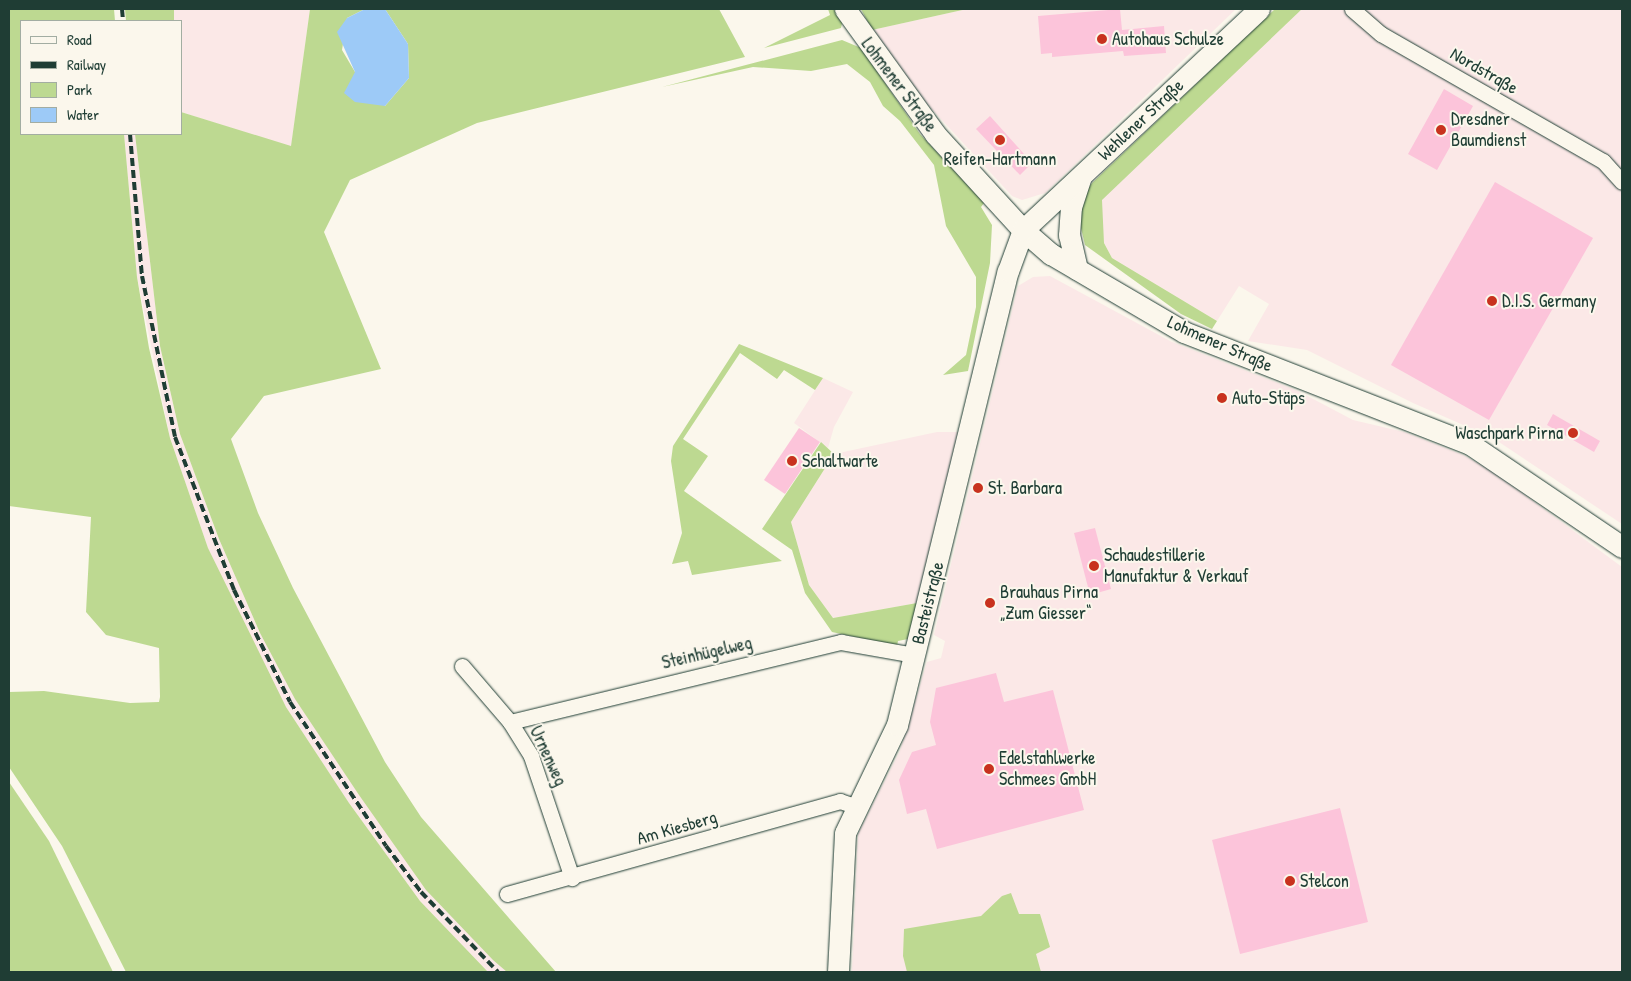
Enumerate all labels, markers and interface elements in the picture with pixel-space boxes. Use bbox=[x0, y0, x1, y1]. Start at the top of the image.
legend bbox=[20, 20, 182, 135]
place label: Autohaus Schulze bbox=[1112, 28, 1224, 50]
text: Road bbox=[67, 29, 92, 50]
marker: Autohaus Schulze bbox=[1096, 33, 1108, 45]
street label: Lohmener Straße bbox=[857, 34, 941, 136]
street label: Nordstraße bbox=[1446, 43, 1522, 99]
text: Railway bbox=[67, 54, 106, 75]
street label: Wehlener Straße bbox=[1094, 75, 1188, 165]
text: Park bbox=[67, 79, 92, 100]
text: Water bbox=[67, 104, 99, 125]
place label: Dresdner Baumdienst bbox=[1451, 109, 1526, 152]
marker: Dresdner Baumdienst bbox=[1435, 124, 1447, 136]
marker: Reifen-Hartmann bbox=[994, 134, 1006, 146]
place label: Reifen-Hartmann bbox=[944, 148, 1056, 170]
place label: D.I.S. Germany bbox=[1502, 290, 1597, 312]
marker: D.I.S. Germany bbox=[1486, 295, 1498, 307]
street label: Lohmener Straße bbox=[1164, 311, 1276, 377]
place label: Auto-Stäps bbox=[1232, 387, 1305, 409]
marker: Auto-Stäps bbox=[1216, 392, 1228, 404]
place label: Waschpark Pirna bbox=[1455, 422, 1563, 444]
marker: Waschpark Pirna bbox=[1567, 427, 1579, 439]
place label: Schaltwarte bbox=[802, 450, 879, 472]
marker: Schaltwarte bbox=[786, 455, 798, 467]
place label: St. Barbara bbox=[988, 477, 1062, 499]
marker: St. Barbara bbox=[972, 482, 984, 494]
place label: Schaudestillerie Manufaktur & Verkauf bbox=[1104, 545, 1249, 588]
street label: Basteistraße bbox=[907, 559, 949, 647]
marker: Schaudestillerie Manufaktur & Verkauf bbox=[1088, 560, 1100, 572]
place label: Brauhaus Pirna „Zum Giesser“ bbox=[1000, 582, 1098, 624]
marker: Brauhaus Pirna „Zum Giesser“ bbox=[984, 597, 996, 609]
street label: Steinhügelweg bbox=[660, 632, 754, 674]
street label: Urnenweg bbox=[525, 723, 571, 789]
place label: Edelstahlwerke Schmees GmbH bbox=[999, 748, 1096, 791]
marker: Edelstahlwerke Schmees GmbH bbox=[983, 763, 995, 775]
street label: Am Kiesberg bbox=[635, 806, 719, 850]
place label: Stelcon bbox=[1300, 870, 1349, 892]
marker: Stelcon bbox=[1284, 875, 1296, 887]

